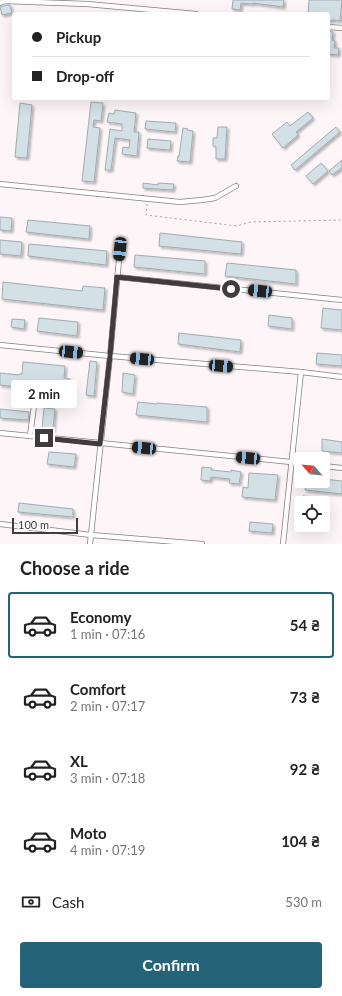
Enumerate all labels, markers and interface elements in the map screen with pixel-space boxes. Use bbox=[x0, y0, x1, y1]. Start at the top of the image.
text: Pickup bbox=[56, 28, 101, 46]
text: Drop-off bbox=[56, 67, 114, 85]
car bbox=[113, 236, 127, 262]
route start bbox=[222, 280, 240, 298]
car bbox=[247, 284, 273, 298]
car bbox=[58, 345, 84, 359]
car bbox=[130, 352, 154, 366]
car bbox=[209, 359, 233, 373]
callout: 2 min bbox=[11, 380, 77, 408]
text: 2 min bbox=[28, 386, 60, 402]
route end bbox=[35, 429, 53, 447]
car bbox=[132, 441, 156, 455]
car bbox=[236, 451, 260, 465]
north arrow bbox=[294, 452, 330, 488]
map controls bbox=[294, 452, 330, 532]
button: locate bbox=[294, 496, 330, 532]
scale bar bbox=[12, 516, 78, 535]
text: 100 m bbox=[18, 518, 49, 531]
text: Choose a ride bbox=[20, 557, 129, 579]
icon: car bbox=[22, 607, 58, 643]
text: Economy bbox=[70, 608, 131, 626]
text: 54 ₴ bbox=[290, 616, 320, 634]
text: 1 min · 07:16 bbox=[70, 626, 145, 642]
icon: car bbox=[22, 679, 58, 715]
text: Comfort bbox=[70, 680, 126, 698]
text: 73 ₴ bbox=[290, 688, 320, 706]
text: 2 min · 07:17 bbox=[70, 698, 145, 714]
icon: car bbox=[22, 751, 58, 787]
text: XL bbox=[70, 752, 88, 770]
text: 92 ₴ bbox=[290, 760, 320, 778]
text: 3 min · 07:18 bbox=[70, 770, 145, 786]
icon: car bbox=[22, 823, 58, 859]
text: Moto bbox=[70, 824, 107, 842]
text: 104 ₴ bbox=[281, 832, 320, 850]
text: 4 min · 07:19 bbox=[70, 842, 145, 858]
icon: cash bbox=[20, 891, 42, 913]
text: Cash bbox=[52, 893, 84, 911]
text: 530 m bbox=[285, 894, 322, 910]
button: Confirm bbox=[20, 942, 322, 988]

